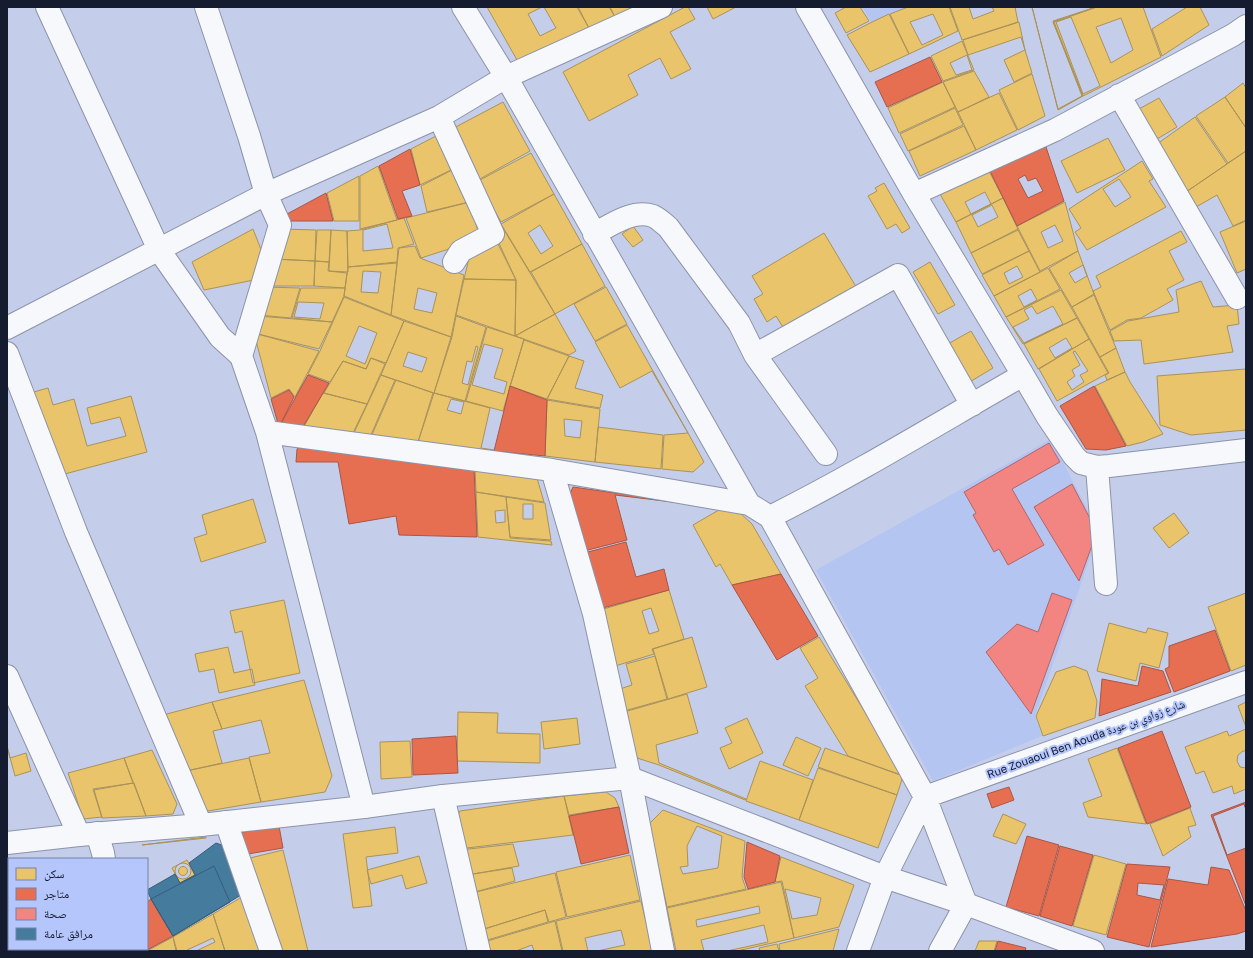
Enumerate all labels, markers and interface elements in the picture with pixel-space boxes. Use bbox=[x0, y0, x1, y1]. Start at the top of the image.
street label: Rue Zouaoui Ben Aouda شارع زواوي بن عودة bbox=[985, 697, 1188, 783]
legend bbox=[8, 858, 148, 950]
text: سكن bbox=[44, 866, 65, 881]
text: متاجر bbox=[43, 886, 69, 901]
text: صحة bbox=[44, 906, 67, 921]
text: مرافق عامة bbox=[44, 926, 93, 941]

